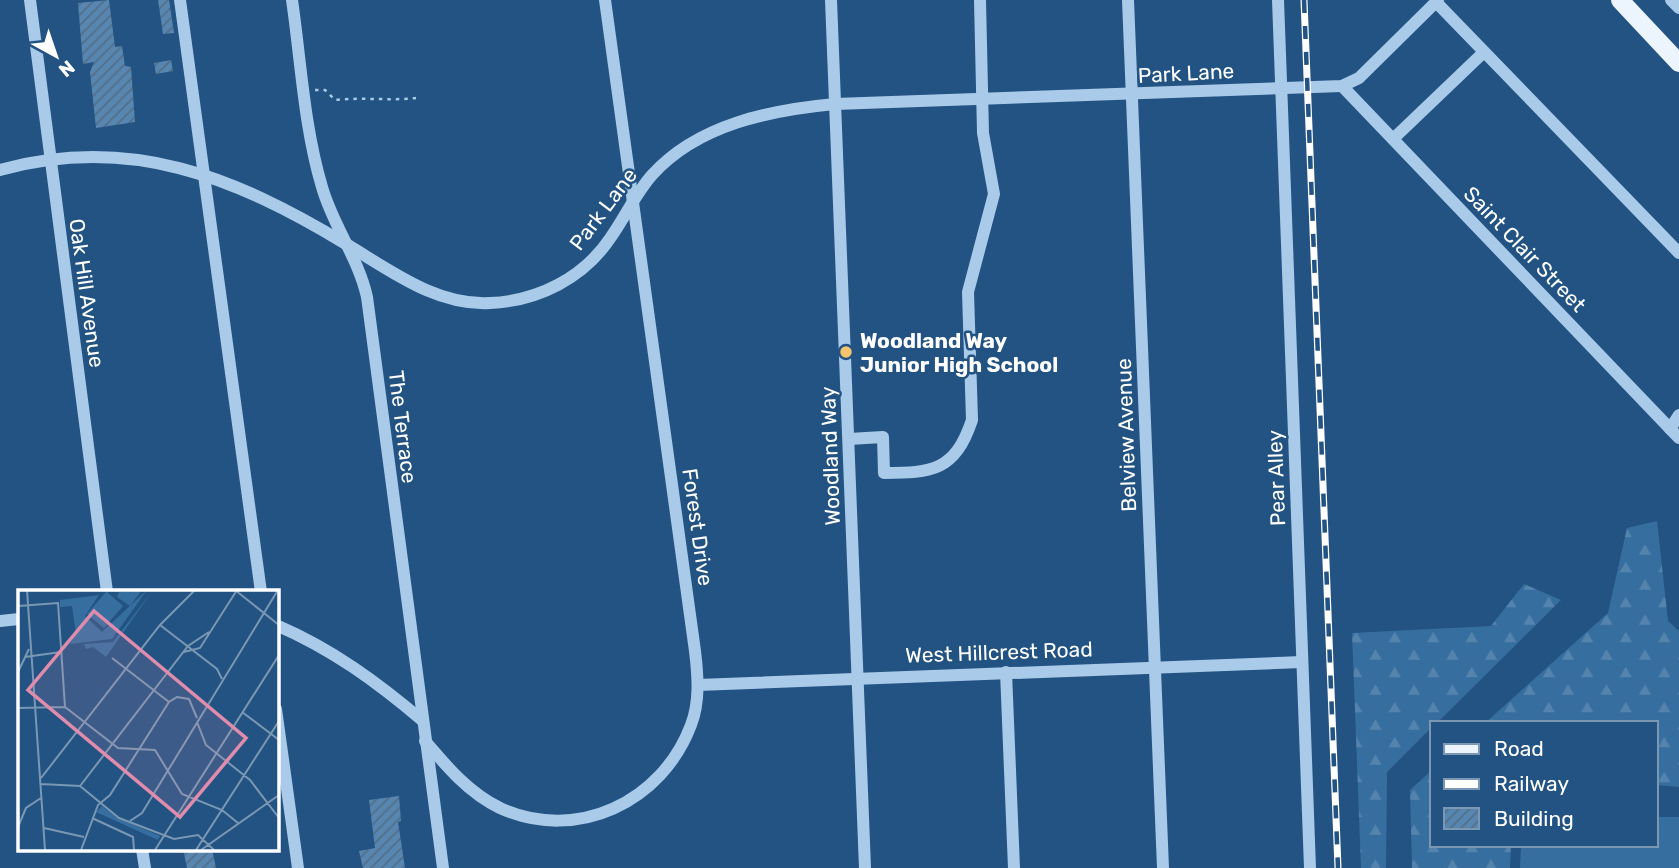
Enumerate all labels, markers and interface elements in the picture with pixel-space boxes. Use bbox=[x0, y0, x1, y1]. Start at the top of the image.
north arrow bbox=[21, 21, 91, 91]
text: N bbox=[54, 55, 79, 82]
street label: Park Lane bbox=[1137, 58, 1235, 88]
street label: Park Lane bbox=[564, 163, 642, 255]
street label: Saint Clair Street bbox=[1459, 181, 1591, 317]
street label: Oak Hill Avenue bbox=[64, 217, 110, 369]
place label: Woodland Way Junior High School bbox=[860, 328, 1058, 377]
marker: Woodland Way Junior High School bbox=[838, 344, 854, 360]
street label: Belview Avenue bbox=[1111, 358, 1141, 512]
street label: The Terrace bbox=[384, 369, 422, 485]
street label: Woodland Way bbox=[815, 386, 845, 526]
street label: Pear Alley bbox=[1262, 429, 1290, 526]
street label: Forest Drive bbox=[677, 467, 719, 587]
inset map bbox=[18, 590, 278, 850]
street label: West Hillcrest Road bbox=[905, 636, 1093, 668]
legend bbox=[1430, 721, 1658, 847]
text: Road bbox=[1494, 736, 1544, 761]
text: Railway bbox=[1494, 771, 1569, 796]
text: Building bbox=[1494, 806, 1574, 831]

